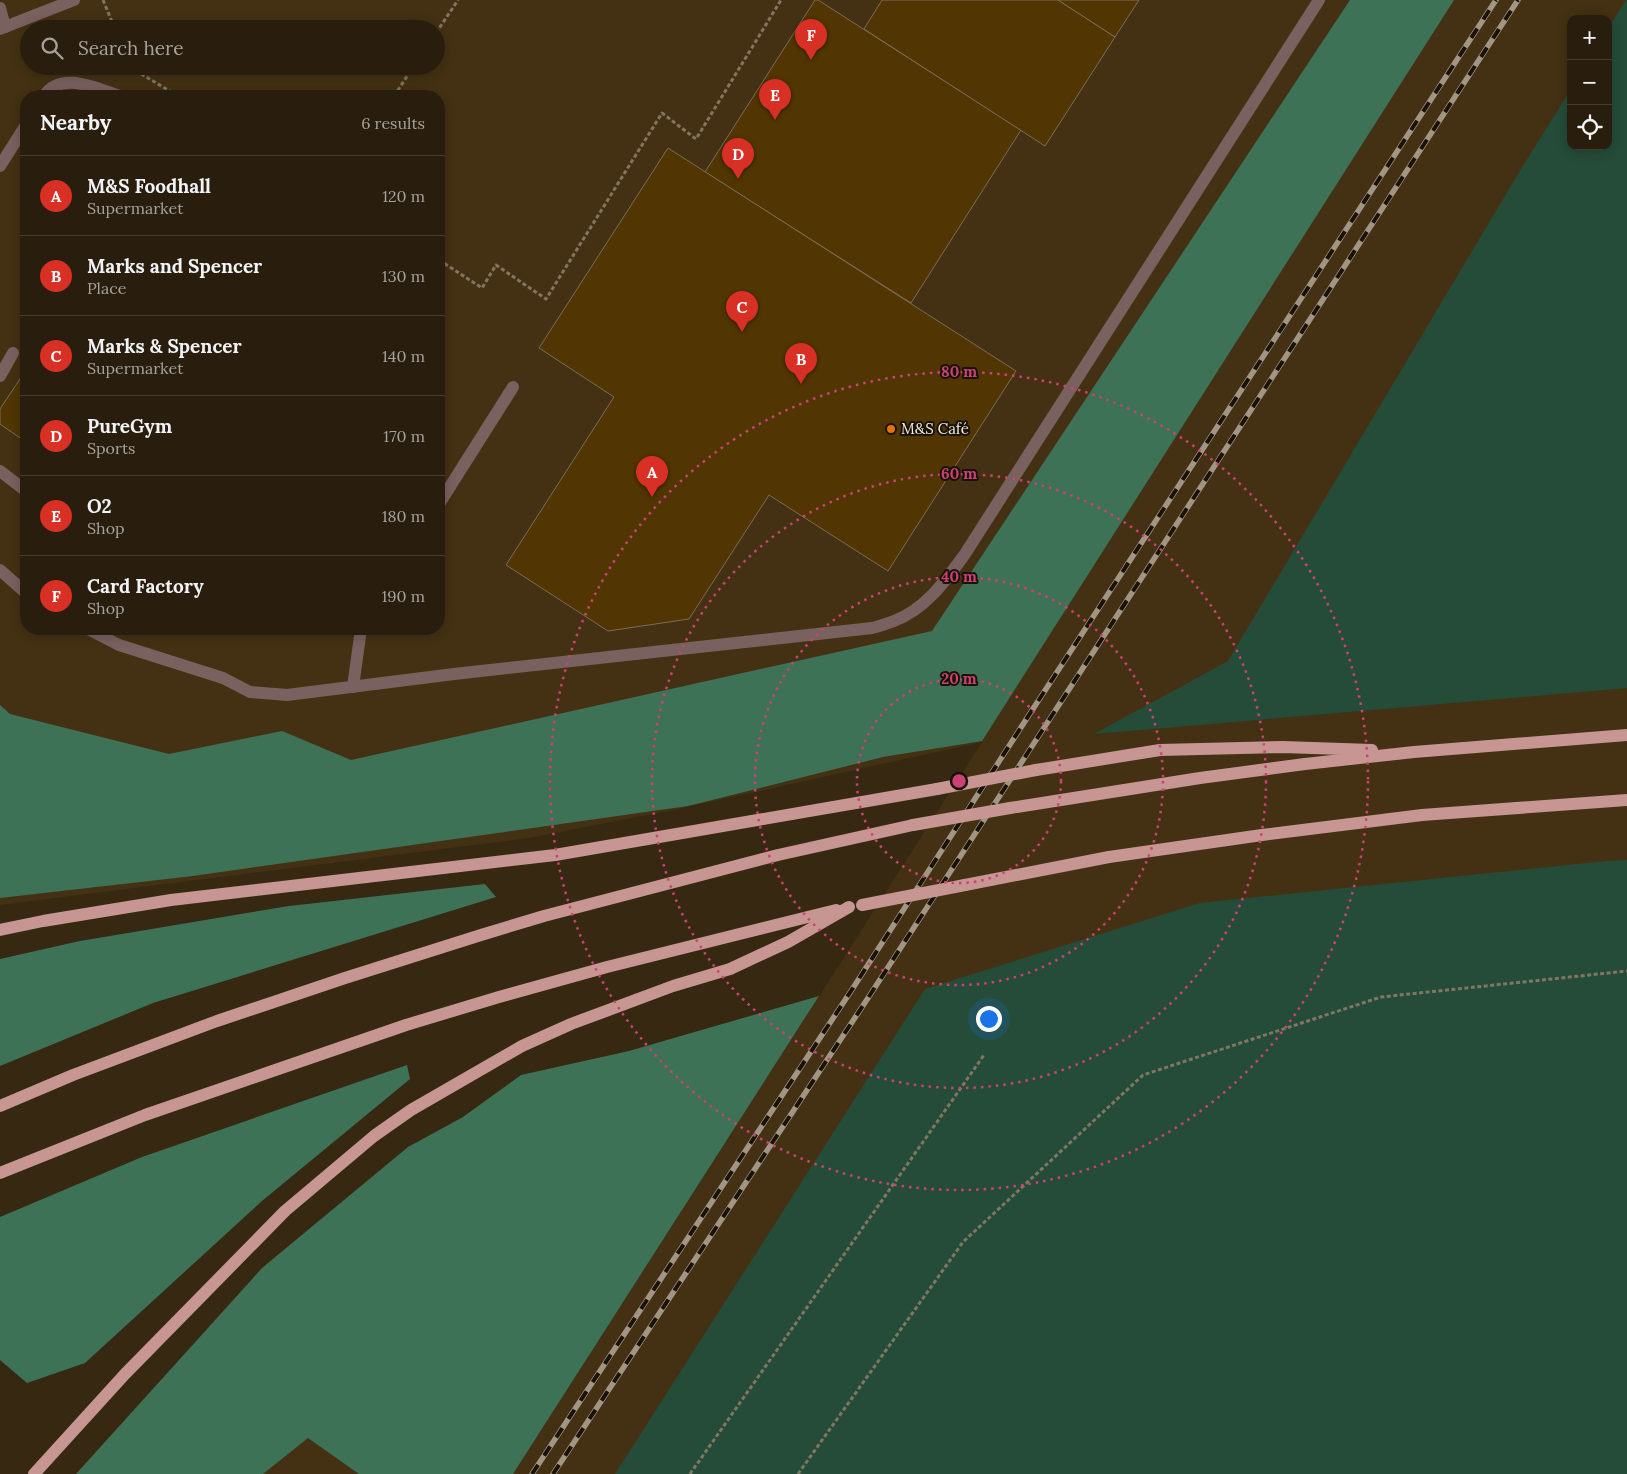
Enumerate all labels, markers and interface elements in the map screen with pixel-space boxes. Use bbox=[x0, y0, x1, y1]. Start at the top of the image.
map controls bbox=[1567, 15, 1612, 150]
button: + bbox=[1567, 15, 1612, 60]
pin: F bbox=[795, 19, 827, 60]
search box bbox=[20, 20, 445, 75]
icon: search bbox=[38, 34, 66, 62]
text: Search here bbox=[78, 36, 184, 60]
button: − bbox=[1567, 60, 1612, 105]
pin: E bbox=[759, 79, 791, 120]
button: locate bbox=[1567, 105, 1612, 150]
text: Nearby bbox=[40, 109, 111, 136]
text: 6 results bbox=[361, 113, 425, 133]
pin: D bbox=[722, 138, 754, 179]
text: M&S Foodhall bbox=[87, 174, 211, 198]
text: A bbox=[51, 186, 61, 206]
text: 120 m bbox=[382, 186, 425, 206]
text: Supermarket bbox=[87, 198, 183, 218]
text: Marks and Spencer bbox=[87, 254, 262, 278]
text: B bbox=[51, 266, 61, 286]
text: 130 m bbox=[382, 266, 425, 286]
text: Place bbox=[87, 278, 126, 298]
pin: C bbox=[726, 291, 758, 332]
text: Marks & Spencer bbox=[87, 334, 242, 358]
pin: B bbox=[785, 343, 817, 384]
text: C bbox=[50, 346, 62, 366]
text: 140 m bbox=[382, 346, 425, 366]
text: Supermarket bbox=[87, 358, 183, 378]
text: 80 m bbox=[941, 362, 977, 381]
text: PureGym bbox=[87, 414, 172, 438]
place label: M&S Café bbox=[901, 419, 969, 438]
marker: M&S Café bbox=[885, 423, 897, 435]
text: D bbox=[50, 426, 62, 446]
text: 170 m bbox=[383, 426, 425, 446]
text: Sports bbox=[87, 438, 136, 458]
pin: A bbox=[636, 456, 668, 497]
text: 60 m bbox=[941, 464, 977, 483]
text: O2 bbox=[87, 494, 112, 518]
text: E bbox=[51, 506, 61, 526]
text: 180 m bbox=[382, 506, 425, 526]
text: Shop bbox=[87, 518, 125, 538]
text: 40 m bbox=[941, 567, 977, 586]
text: Card Factory bbox=[87, 574, 204, 598]
text: F bbox=[51, 586, 61, 606]
text: 190 m bbox=[381, 586, 425, 606]
text: Shop bbox=[87, 598, 125, 618]
text: 20 m bbox=[941, 669, 977, 688]
centre of rings bbox=[950, 772, 968, 790]
your location bbox=[976, 1006, 1002, 1032]

